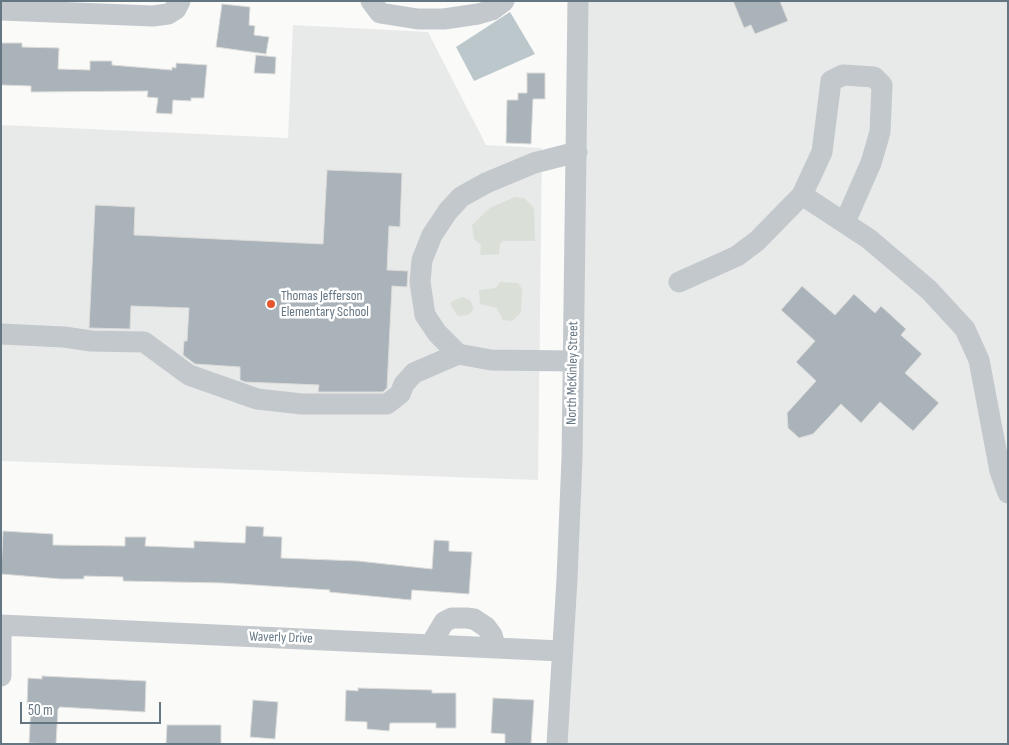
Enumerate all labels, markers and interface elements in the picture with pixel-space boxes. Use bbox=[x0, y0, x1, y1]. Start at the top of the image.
place label: Thomas Jefferson Elementary School bbox=[281, 288, 369, 321]
marker: Thomas Jefferson Elementary School bbox=[265, 298, 277, 310]
street label: North McKinley Street bbox=[564, 321, 582, 425]
street label: Waverly Drive bbox=[249, 628, 313, 648]
scale bar bbox=[22, 692, 164, 724]
text: 50 m bbox=[28, 701, 53, 720]

